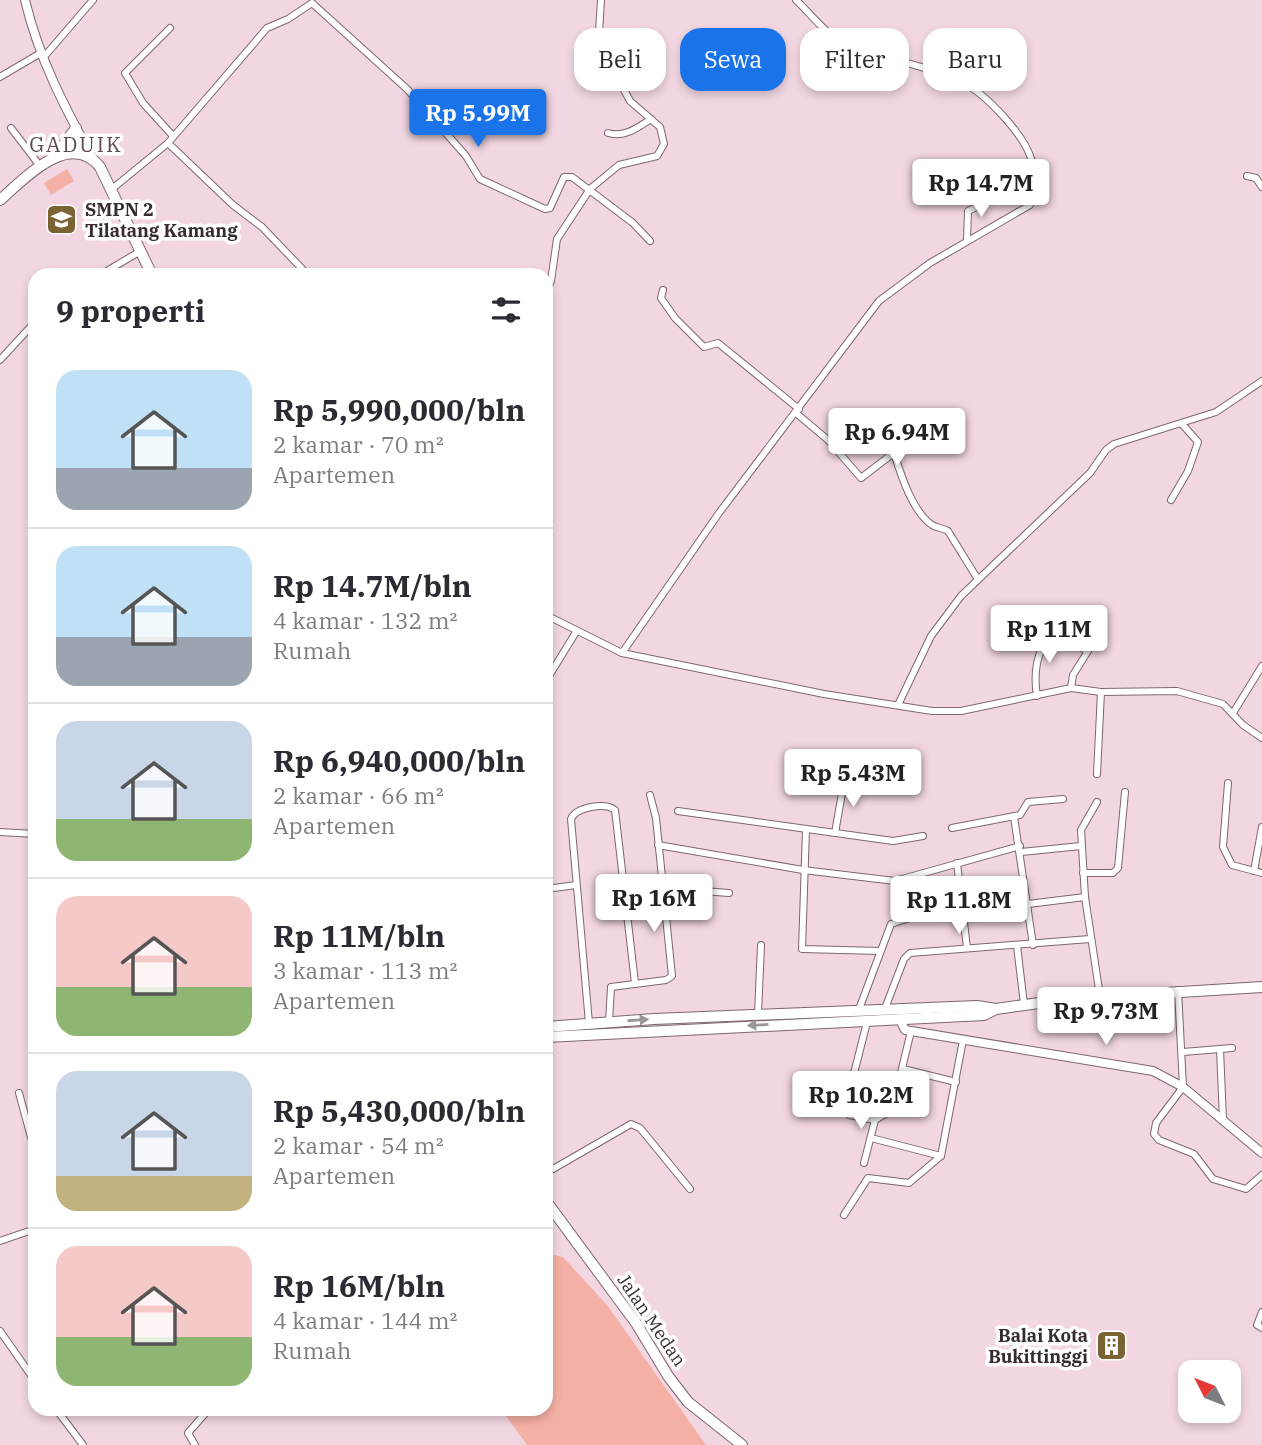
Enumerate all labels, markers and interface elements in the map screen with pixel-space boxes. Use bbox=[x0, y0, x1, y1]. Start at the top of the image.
chip: Beli bbox=[574, 28, 666, 91]
chip: Sewa bbox=[680, 28, 786, 91]
chip: Filter bbox=[800, 28, 909, 91]
chip: Baru bbox=[923, 28, 1027, 91]
pin: Rp 5.99M bbox=[406, 90, 550, 149]
text: Rp 5.99M bbox=[425, 97, 531, 127]
district label: GADUIK bbox=[29, 130, 123, 158]
pin: Rp 14.7M bbox=[909, 160, 1053, 219]
text: Rp 14.7M bbox=[928, 167, 1034, 197]
place label: SMPN 2 Tilatang Kamang bbox=[85, 198, 238, 242]
school or university icon: SMPN 2 Tilatang Kamang bbox=[45, 202, 79, 236]
text: 9 properti bbox=[56, 291, 205, 330]
icon: filters bbox=[487, 291, 525, 329]
text: Rp 5,990,000/bln bbox=[273, 390, 525, 429]
icon: home bbox=[112, 398, 196, 482]
pin: Rp 6.94M bbox=[825, 408, 969, 468]
text: Rp 6.94M bbox=[844, 416, 950, 446]
text: 2 kamar · 70 m² bbox=[273, 429, 444, 459]
text: Apartemen bbox=[273, 459, 395, 489]
text: Rp 14.7M/bln bbox=[273, 566, 472, 605]
icon: home bbox=[112, 574, 196, 658]
text: 4 kamar · 132 m² bbox=[273, 605, 458, 635]
pin: Rp 11M bbox=[992, 606, 1106, 665]
text: Rp 11M bbox=[1006, 613, 1092, 643]
text: Rumah bbox=[273, 635, 351, 665]
text: Rp 6,940,000/bln bbox=[273, 741, 525, 780]
icon: home bbox=[112, 749, 196, 833]
pin: Rp 5.43M bbox=[781, 750, 925, 809]
text: Rp 5.43M bbox=[800, 757, 906, 787]
text: 2 kamar · 66 m² bbox=[273, 780, 444, 810]
text: Apartemen bbox=[273, 810, 395, 840]
pin: Rp 16M bbox=[597, 874, 711, 934]
pin: Rp 11.8M bbox=[887, 876, 1031, 936]
text: Rp 16M bbox=[611, 882, 697, 912]
text: Rp 11.8M bbox=[906, 884, 1012, 914]
text: Rp 11M/bln bbox=[273, 916, 445, 955]
icon: home bbox=[112, 924, 196, 1008]
text: 3 kamar · 113 m² bbox=[273, 955, 458, 985]
text: Apartemen bbox=[273, 985, 395, 1015]
pin: Rp 9.73M bbox=[1034, 988, 1178, 1047]
text: Rp 9.73M bbox=[1053, 995, 1159, 1025]
one-way arrow bbox=[628, 1014, 650, 1025]
one-way arrow bbox=[747, 1020, 769, 1031]
pin: Rp 10.2M bbox=[789, 1072, 933, 1131]
text: Rp 10.2M bbox=[808, 1079, 914, 1109]
text: Rp 5,430,000/bln bbox=[273, 1091, 525, 1130]
icon: home bbox=[112, 1099, 196, 1183]
text: 2 kamar · 54 m² bbox=[273, 1130, 444, 1160]
text: Apartemen bbox=[273, 1160, 395, 1190]
text: Rp 16M/bln bbox=[273, 1266, 445, 1305]
street label: Jalan Medan bbox=[613, 1269, 691, 1371]
icon: home bbox=[112, 1274, 196, 1358]
text: 4 kamar · 144 m² bbox=[273, 1305, 458, 1335]
place label: Balai Kota Bukittinggi bbox=[988, 1324, 1088, 1368]
building icon: Balai Kota Bukittinggi bbox=[1094, 1328, 1128, 1362]
text: Rumah bbox=[273, 1335, 351, 1365]
north arrow bbox=[1178, 1360, 1241, 1423]
map controls bbox=[1178, 1360, 1241, 1423]

